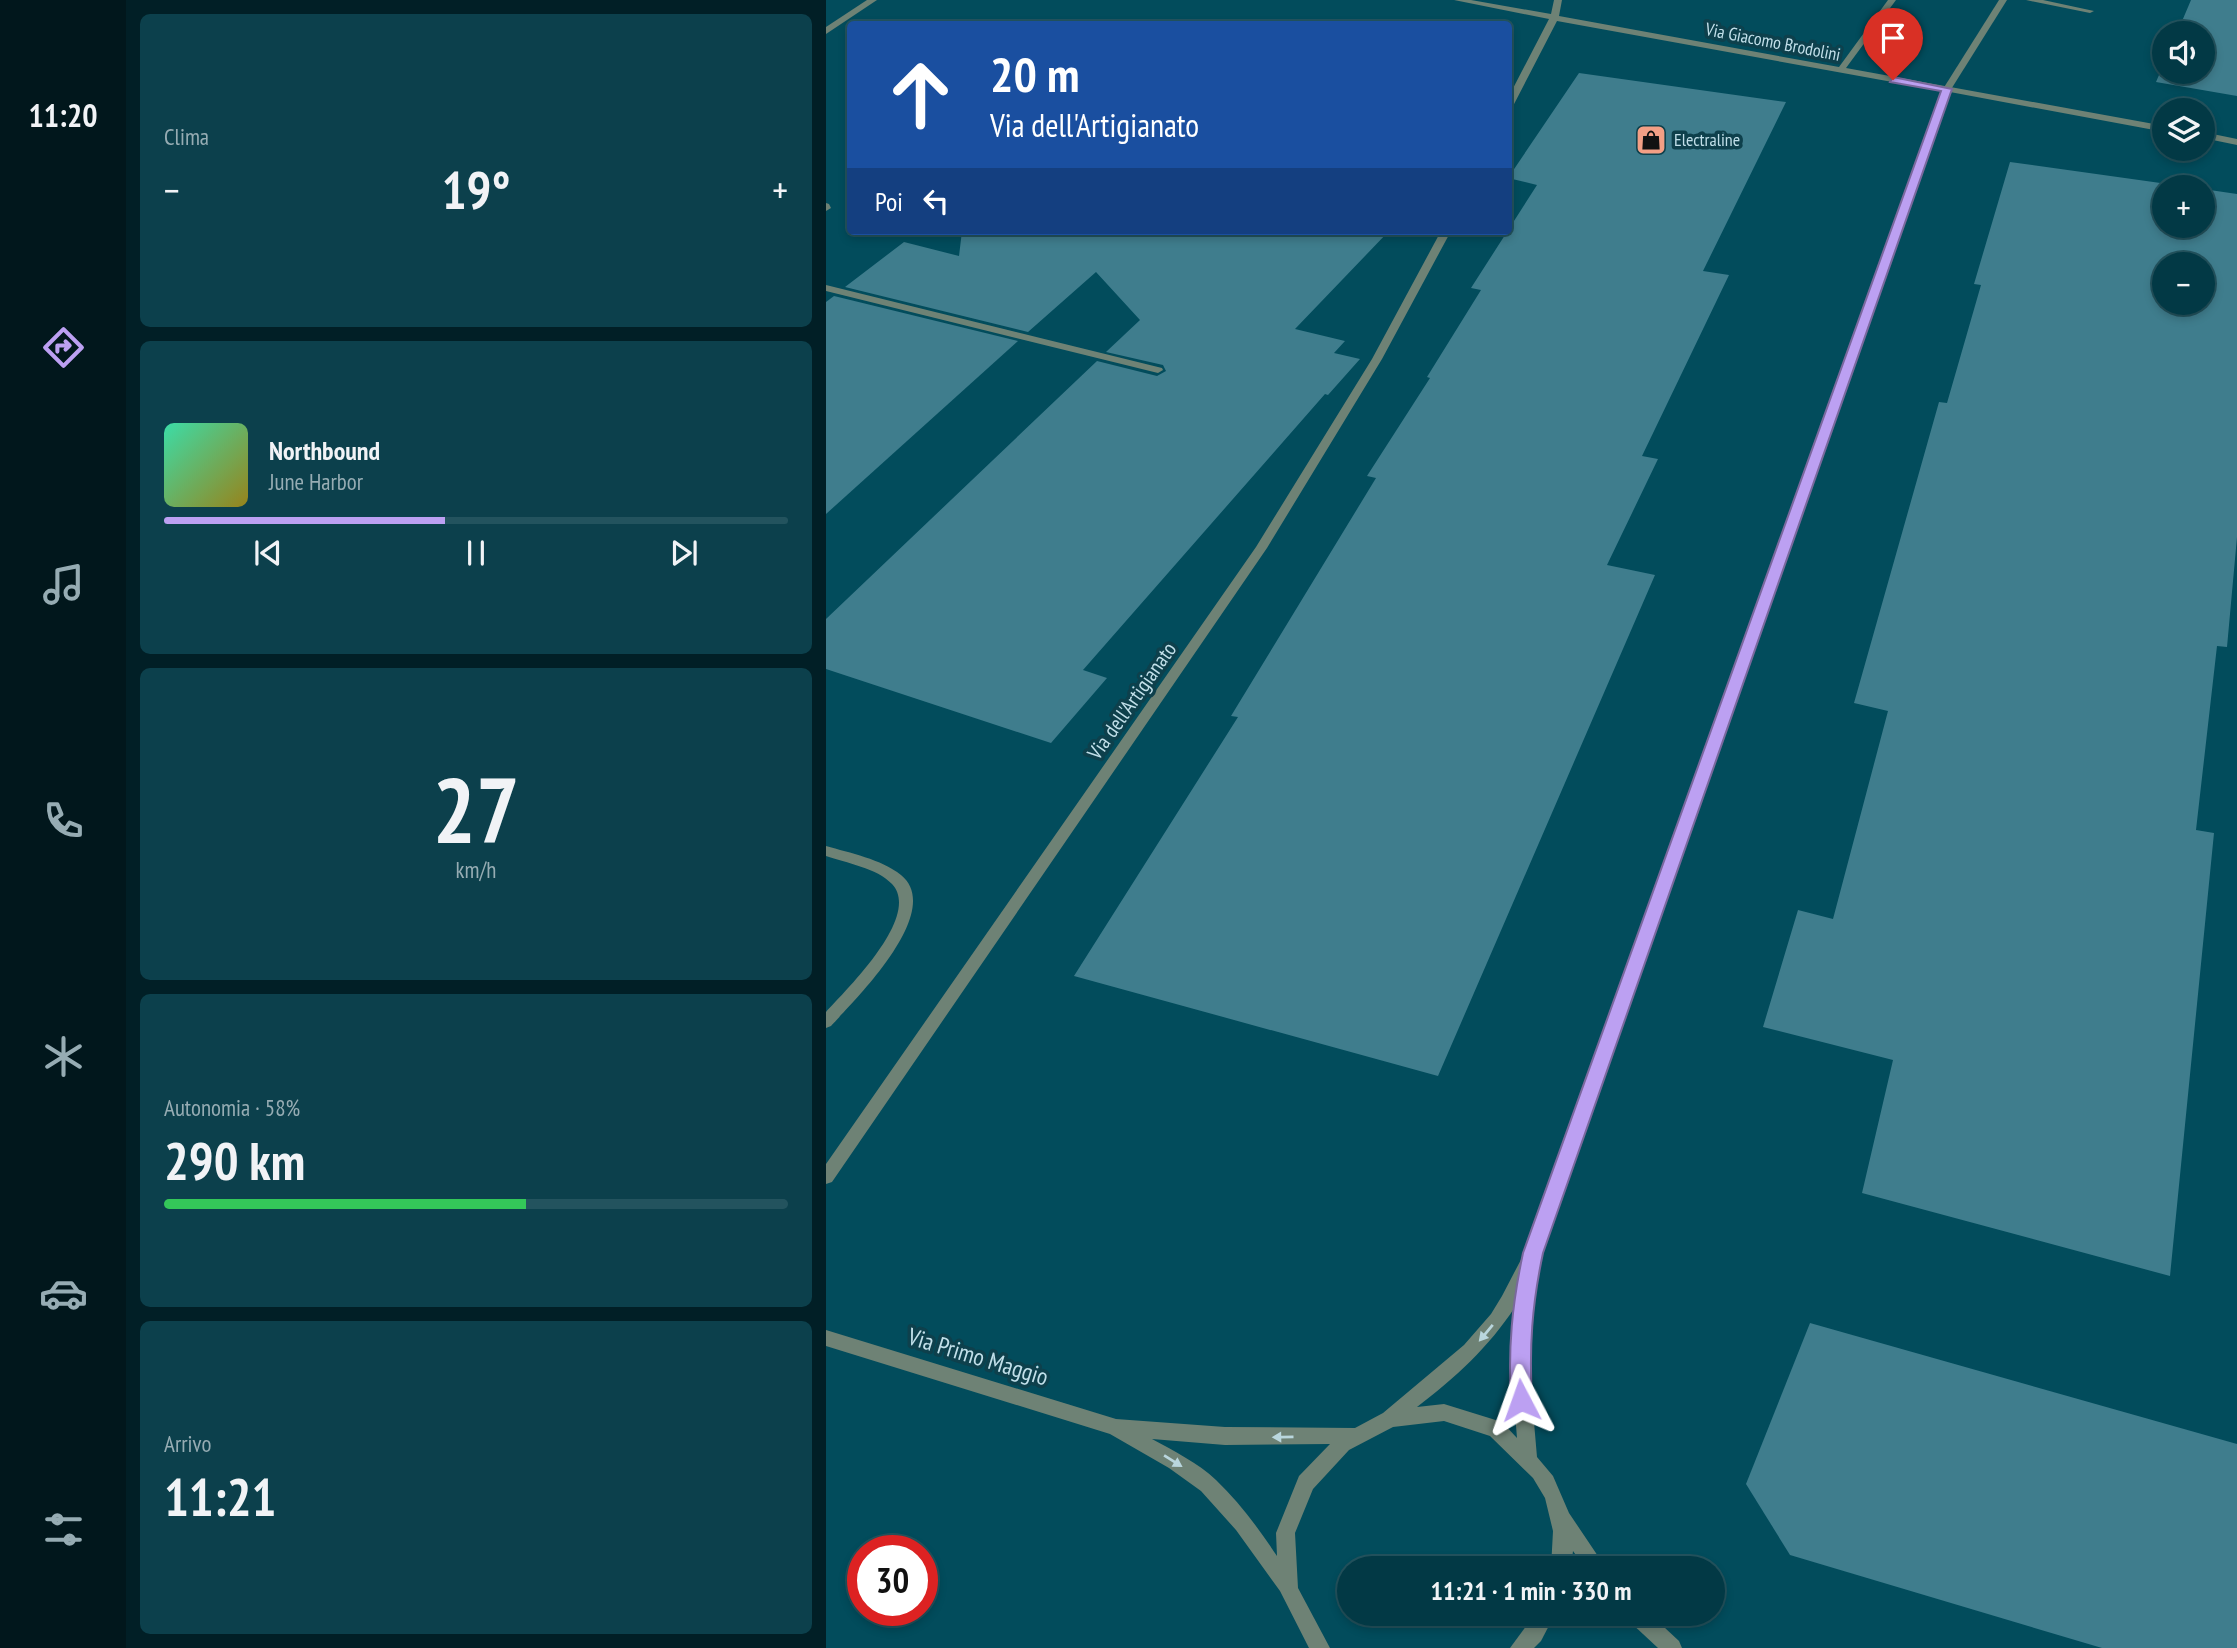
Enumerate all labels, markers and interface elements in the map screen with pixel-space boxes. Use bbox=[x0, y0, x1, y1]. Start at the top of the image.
pin bbox=[1863, 8, 1923, 80]
street label: Via Giacomo Brodolini bbox=[1703, 17, 1843, 66]
icon: arrive bbox=[1874, 19, 1912, 57]
map controls bbox=[2152, 21, 2215, 315]
button: sound bbox=[2152, 21, 2215, 84]
text: 20 m bbox=[990, 42, 1079, 106]
icon: ahead bbox=[875, 49, 966, 140]
text: 11:20 bbox=[28, 94, 98, 136]
button: layers bbox=[2152, 98, 2215, 161]
text: Via dell'Artigianato bbox=[990, 104, 1199, 146]
text: Clima bbox=[164, 122, 209, 151]
shop icon: Electraline bbox=[1634, 123, 1668, 157]
place label: Electraline bbox=[1674, 128, 1740, 151]
text: 19° bbox=[442, 156, 510, 223]
text: − bbox=[164, 165, 180, 214]
text: + bbox=[772, 165, 788, 214]
button: + bbox=[2152, 175, 2215, 238]
icon: left bbox=[917, 182, 955, 220]
text: Poi bbox=[875, 185, 903, 218]
button: − bbox=[2152, 252, 2215, 315]
icon: directions bbox=[39, 323, 88, 372]
text: Northbound bbox=[269, 434, 380, 467]
text: June Harbor bbox=[269, 467, 363, 496]
icon: previous bbox=[249, 534, 287, 572]
icon: pause bbox=[457, 534, 495, 572]
icon: next bbox=[665, 534, 703, 572]
icon: music bbox=[39, 560, 88, 609]
street label: Via dell'Artigianato bbox=[1081, 637, 1182, 765]
text: 27 bbox=[433, 750, 520, 868]
icon: phone bbox=[39, 796, 88, 845]
text: km/h bbox=[456, 855, 496, 884]
icon: climate bbox=[39, 1032, 88, 1081]
text: Autonomia · 58% bbox=[164, 1093, 300, 1122]
text: 290 km bbox=[164, 1127, 305, 1194]
icon: car bbox=[39, 1269, 88, 1318]
street label: Via Primo Maggio bbox=[903, 1320, 1052, 1393]
one-way arrow bbox=[1479, 1324, 1494, 1341]
position arrow bbox=[1484, 1363, 1558, 1437]
text: Arrivo bbox=[164, 1429, 211, 1458]
one-way arrow bbox=[1272, 1431, 1294, 1443]
one-way arrow bbox=[1163, 1454, 1183, 1467]
text: 11:21 bbox=[164, 1463, 276, 1530]
icon: filters bbox=[39, 1505, 88, 1554]
speed limit sign: 30 bbox=[847, 1535, 938, 1626]
text: 11:21 · 1 min · 330 m bbox=[1431, 1574, 1631, 1607]

